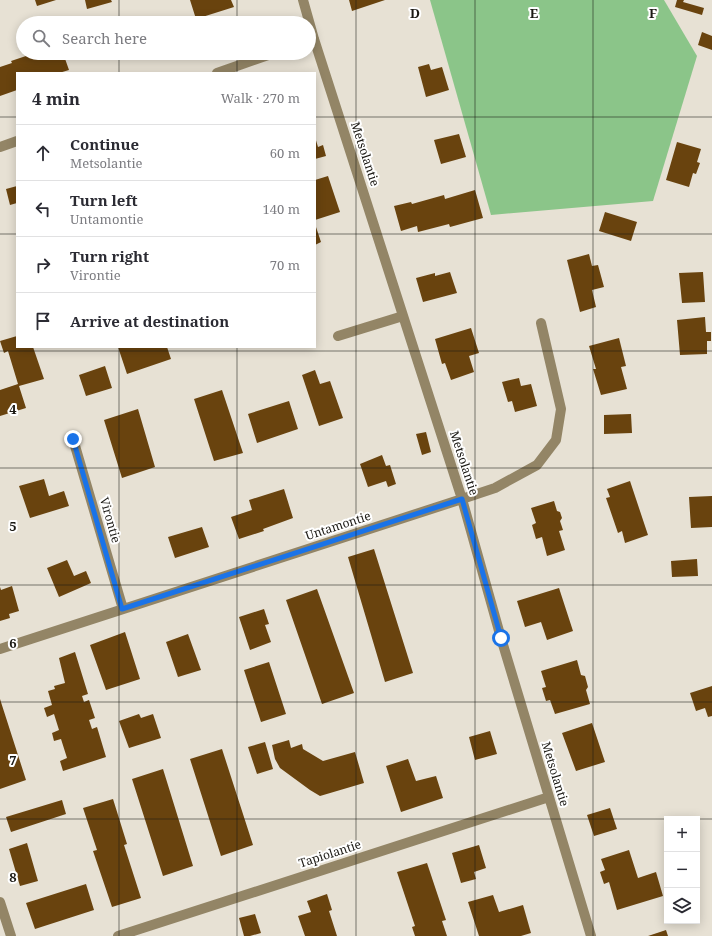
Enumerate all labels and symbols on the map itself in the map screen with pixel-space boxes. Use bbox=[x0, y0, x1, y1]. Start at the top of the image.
text: D bbox=[410, 4, 420, 22]
text: E bbox=[530, 4, 539, 22]
text: F bbox=[649, 4, 657, 22]
street label: Metsolantie bbox=[347, 119, 384, 188]
text: 4 bbox=[9, 400, 17, 418]
street label: Metsolantie bbox=[446, 428, 483, 497]
route end bbox=[64, 430, 82, 448]
street label: Virontie bbox=[96, 495, 125, 545]
street label: Untamontie bbox=[303, 507, 373, 544]
text: 5 bbox=[9, 517, 17, 535]
route start bbox=[492, 629, 510, 647]
text: 6 bbox=[9, 634, 17, 652]
street label: Metsolantie bbox=[538, 739, 573, 808]
text: 7 bbox=[9, 751, 17, 769]
street label: Tapiolantie bbox=[297, 835, 363, 872]
text: 8 bbox=[9, 868, 17, 886]

